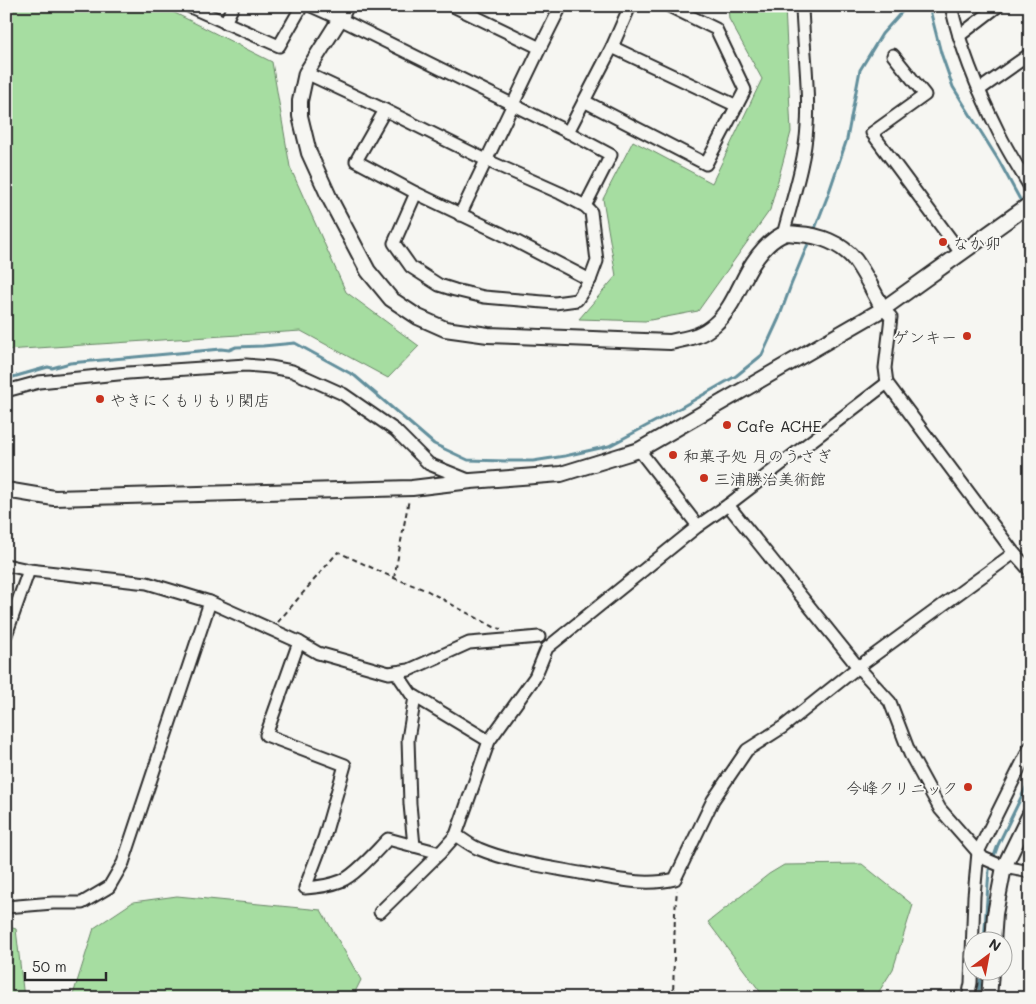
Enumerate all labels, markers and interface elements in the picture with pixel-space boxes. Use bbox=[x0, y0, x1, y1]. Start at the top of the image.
place label: なか卯 bbox=[953, 232, 1001, 253]
marker: なか卯 bbox=[937, 236, 949, 248]
place label: ゲンキー bbox=[893, 326, 957, 347]
marker: ゲンキー bbox=[961, 330, 973, 342]
place label: やきにくもりもり関店 bbox=[110, 389, 270, 410]
marker: やきにくもりもり関店 bbox=[94, 393, 106, 405]
place label: Cafe ACHE bbox=[737, 415, 822, 436]
marker: Cafe ACHE bbox=[721, 419, 733, 431]
place label: 和菓子処 月のうさぎ bbox=[683, 445, 832, 466]
marker: 和菓子処 月のうさぎ bbox=[667, 449, 679, 461]
place label: 三浦勝治美術館 bbox=[714, 468, 826, 489]
marker: 三浦勝治美術館 bbox=[698, 472, 710, 484]
place label: 今峰クリニック bbox=[846, 777, 958, 798]
marker: 今峰クリニック bbox=[962, 781, 974, 793]
north arrow bbox=[964, 932, 1014, 982]
text: N bbox=[986, 934, 1005, 955]
scale bar bbox=[25, 949, 106, 981]
text: 50 m bbox=[32, 956, 67, 976]

